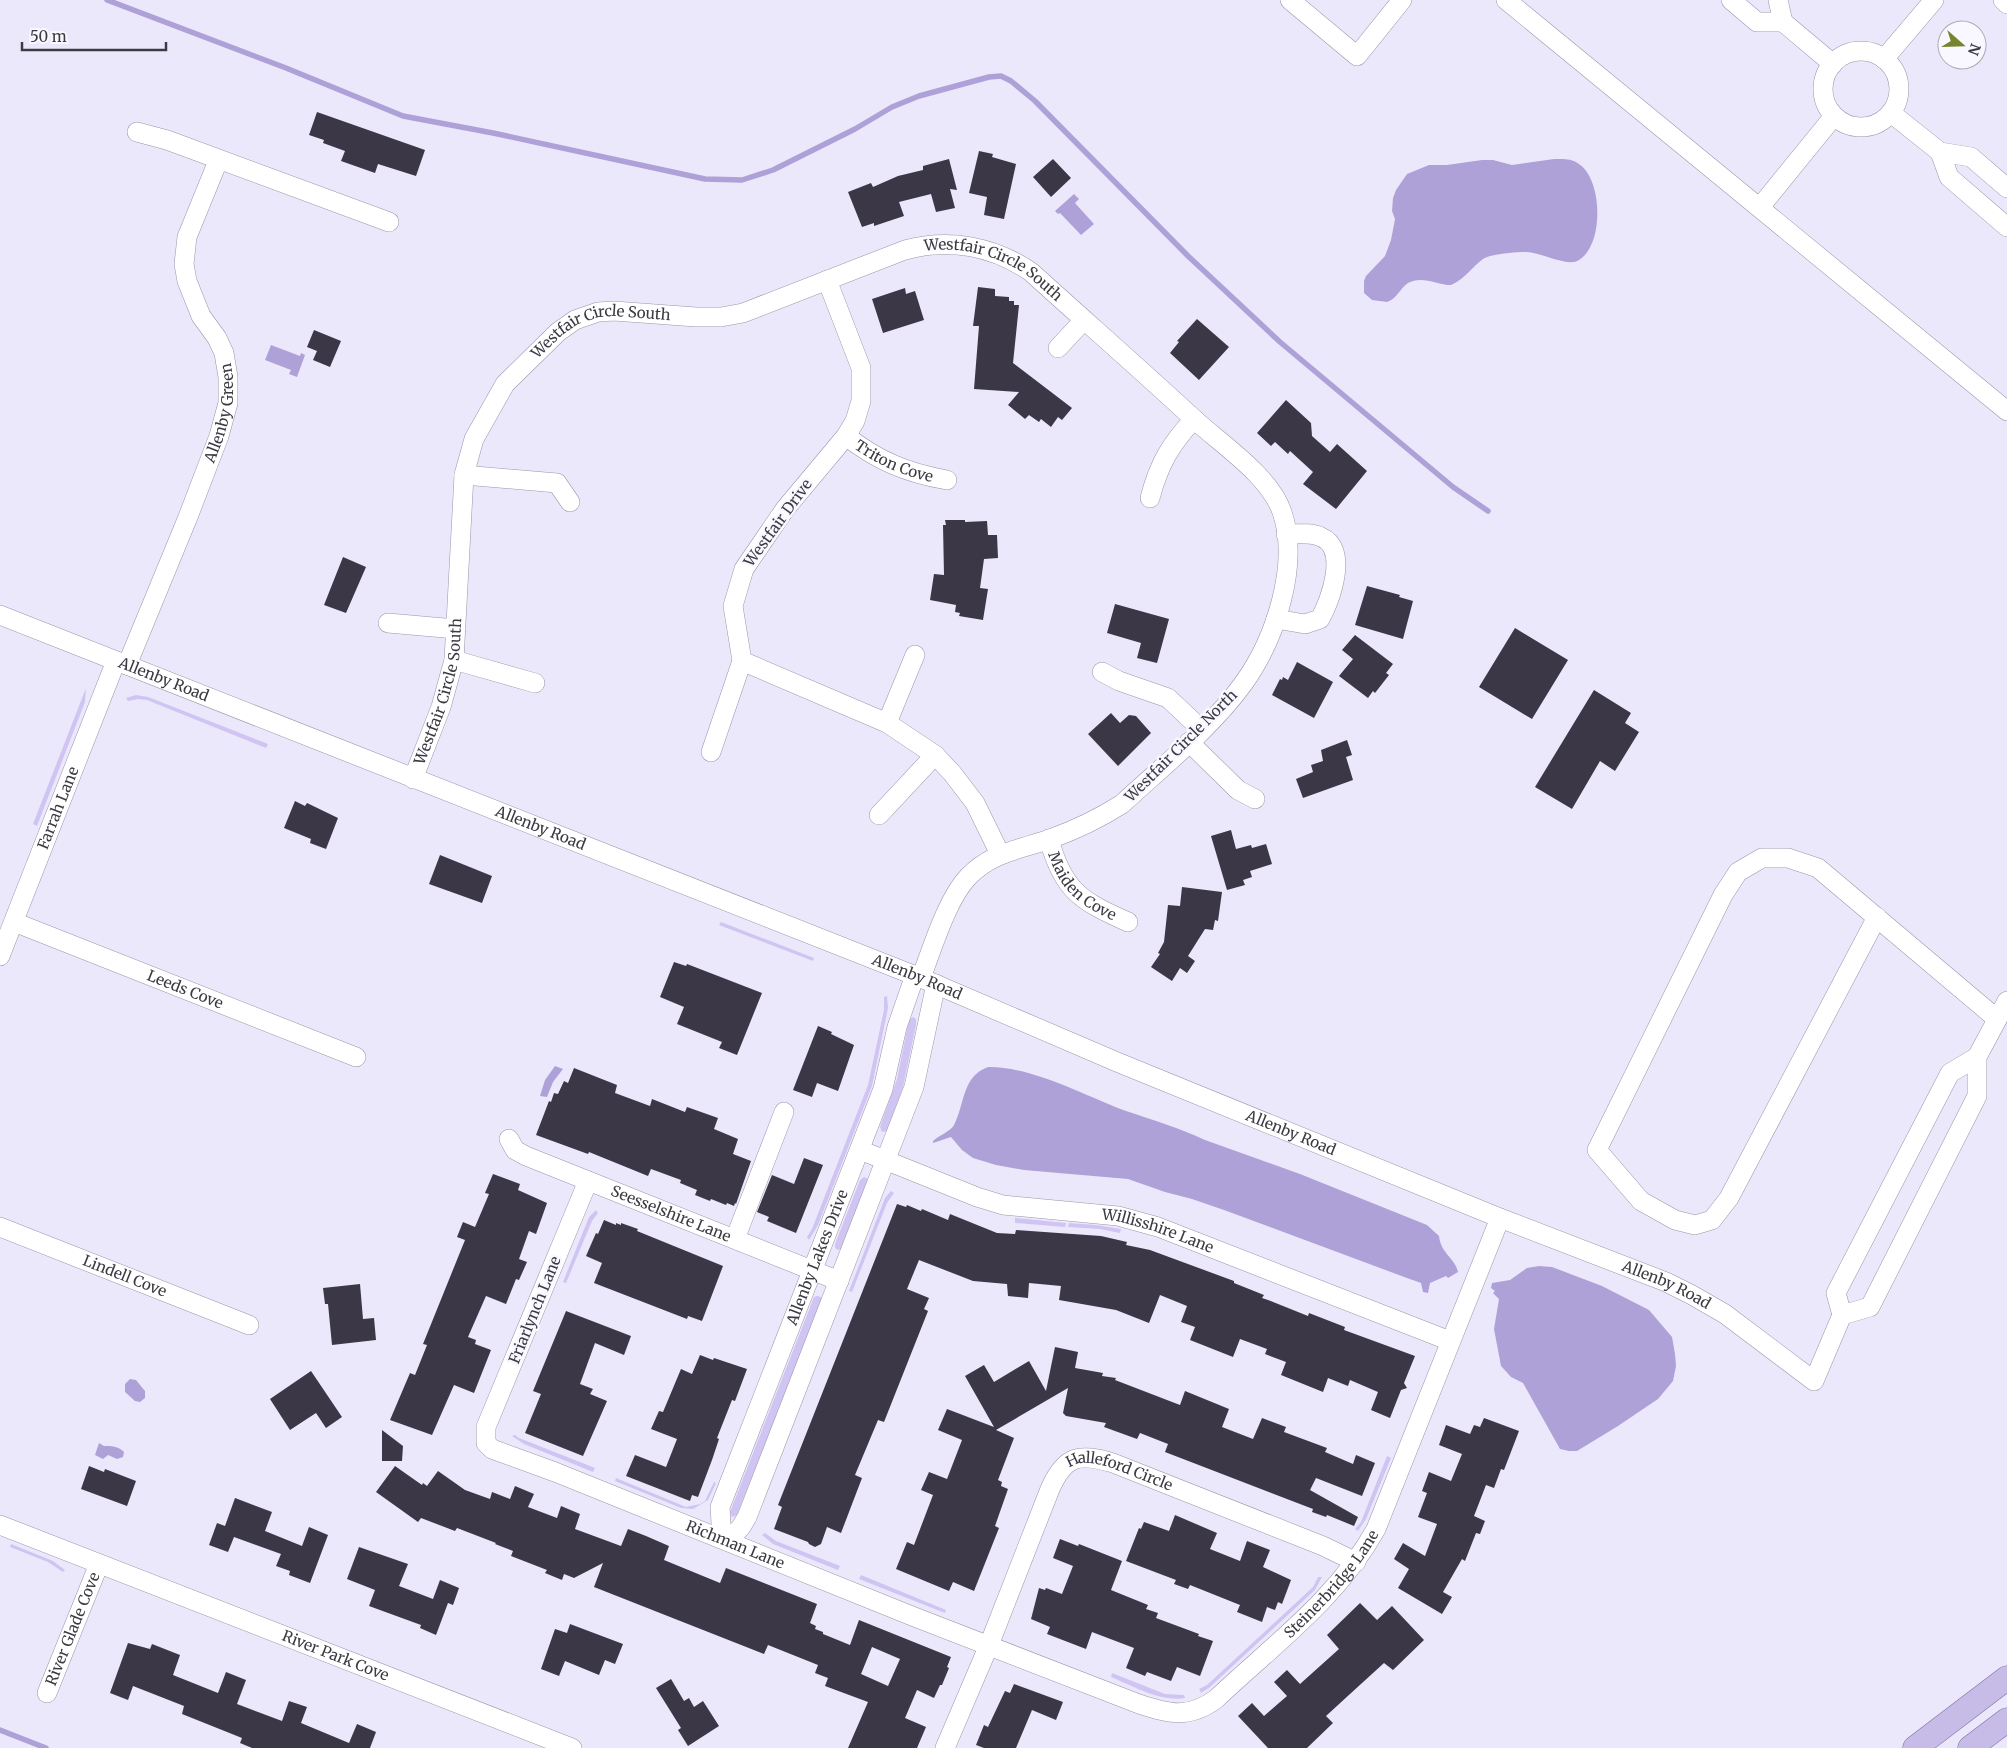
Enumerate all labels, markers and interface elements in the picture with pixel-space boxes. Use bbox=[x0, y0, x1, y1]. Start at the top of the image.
scale bar bbox=[22, 20, 166, 52]
north arrow bbox=[1937, 20, 1987, 70]
text: 50 m bbox=[30, 27, 67, 46]
text: N bbox=[1964, 41, 1985, 58]
street label: Westfair Circle South bbox=[922, 234, 1067, 305]
street label: Westfair Circle South bbox=[526, 301, 671, 363]
street label: Allenby Green bbox=[199, 362, 238, 466]
street label: Triton Cove bbox=[851, 435, 935, 486]
street label: Westfair Drive bbox=[739, 475, 816, 571]
street label: Westfair Circle South bbox=[409, 618, 465, 768]
street label: Allenby Road bbox=[115, 652, 212, 705]
street label: Westfair Circle North bbox=[1120, 685, 1241, 807]
street label: Farrah Lane bbox=[33, 764, 83, 852]
street label: Allenby Road bbox=[492, 801, 589, 854]
street label: Maiden Cove bbox=[1044, 849, 1120, 924]
street label: Allenby Road bbox=[869, 949, 965, 1003]
street label: Leeds Cove bbox=[145, 966, 226, 1013]
street label: Allenby Road bbox=[1242, 1105, 1339, 1159]
street label: Seesselshire Lane bbox=[608, 1181, 734, 1246]
street label: Allenby Lakes Drive bbox=[782, 1187, 852, 1329]
street label: Willisshire Lane bbox=[1100, 1204, 1217, 1257]
street label: Lindell Cove bbox=[80, 1251, 170, 1301]
street label: Friarlynch Lane bbox=[504, 1253, 565, 1366]
street label: Allenby Road bbox=[1619, 1256, 1714, 1313]
street label: Halleford Circle bbox=[1063, 1448, 1176, 1495]
street label: Richman Lane bbox=[683, 1516, 787, 1573]
street label: Steinerbridge Lane bbox=[1280, 1526, 1383, 1642]
street label: River Glade Cove bbox=[41, 1569, 104, 1688]
street label: River Park Cove bbox=[279, 1626, 392, 1685]

